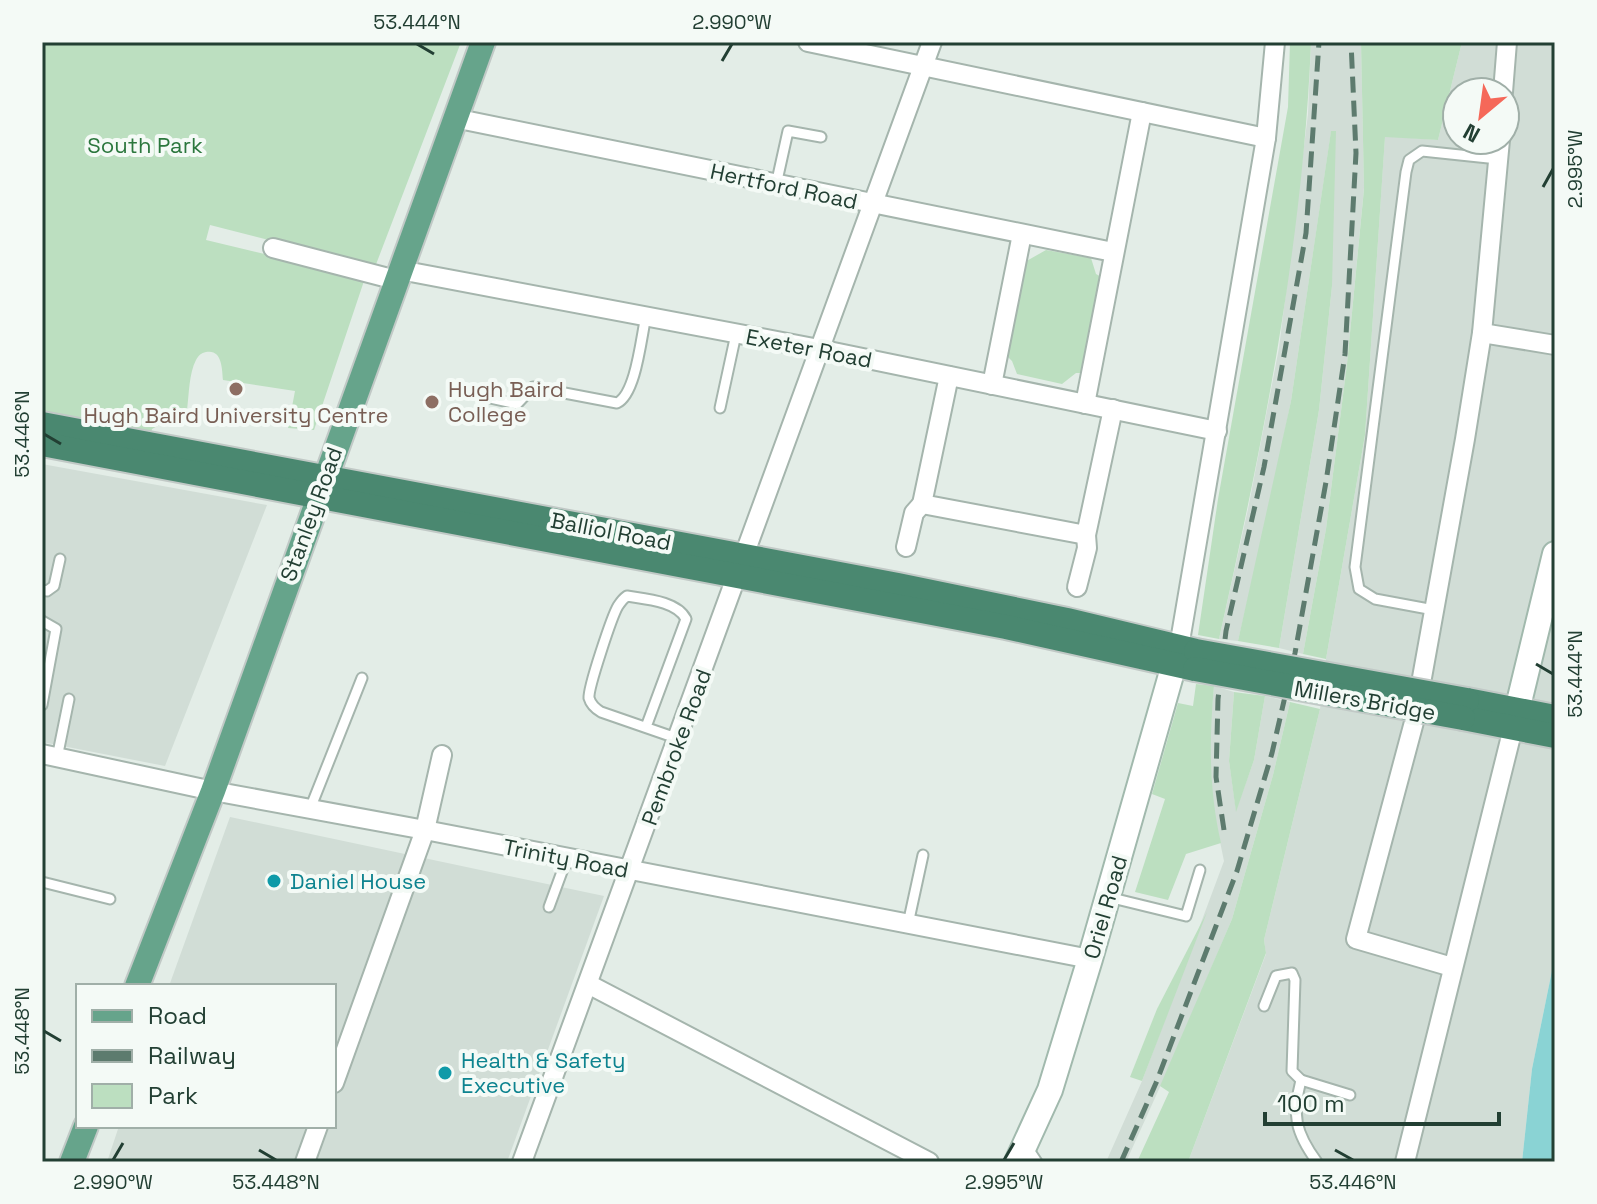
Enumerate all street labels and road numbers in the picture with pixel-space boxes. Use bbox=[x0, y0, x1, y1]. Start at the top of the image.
street label: Hertford Road bbox=[708, 157, 860, 215]
street label: Exeter Road bbox=[743, 322, 875, 374]
street label: Stanley Road bbox=[274, 443, 348, 585]
street label: Balliol Road bbox=[548, 506, 674, 556]
street label: Pembroke Road bbox=[635, 665, 717, 829]
street label: Millers Bridge bbox=[1292, 674, 1438, 726]
street label: Trinity Road bbox=[501, 832, 631, 884]
street label: Oriel Road bbox=[1077, 852, 1133, 962]

